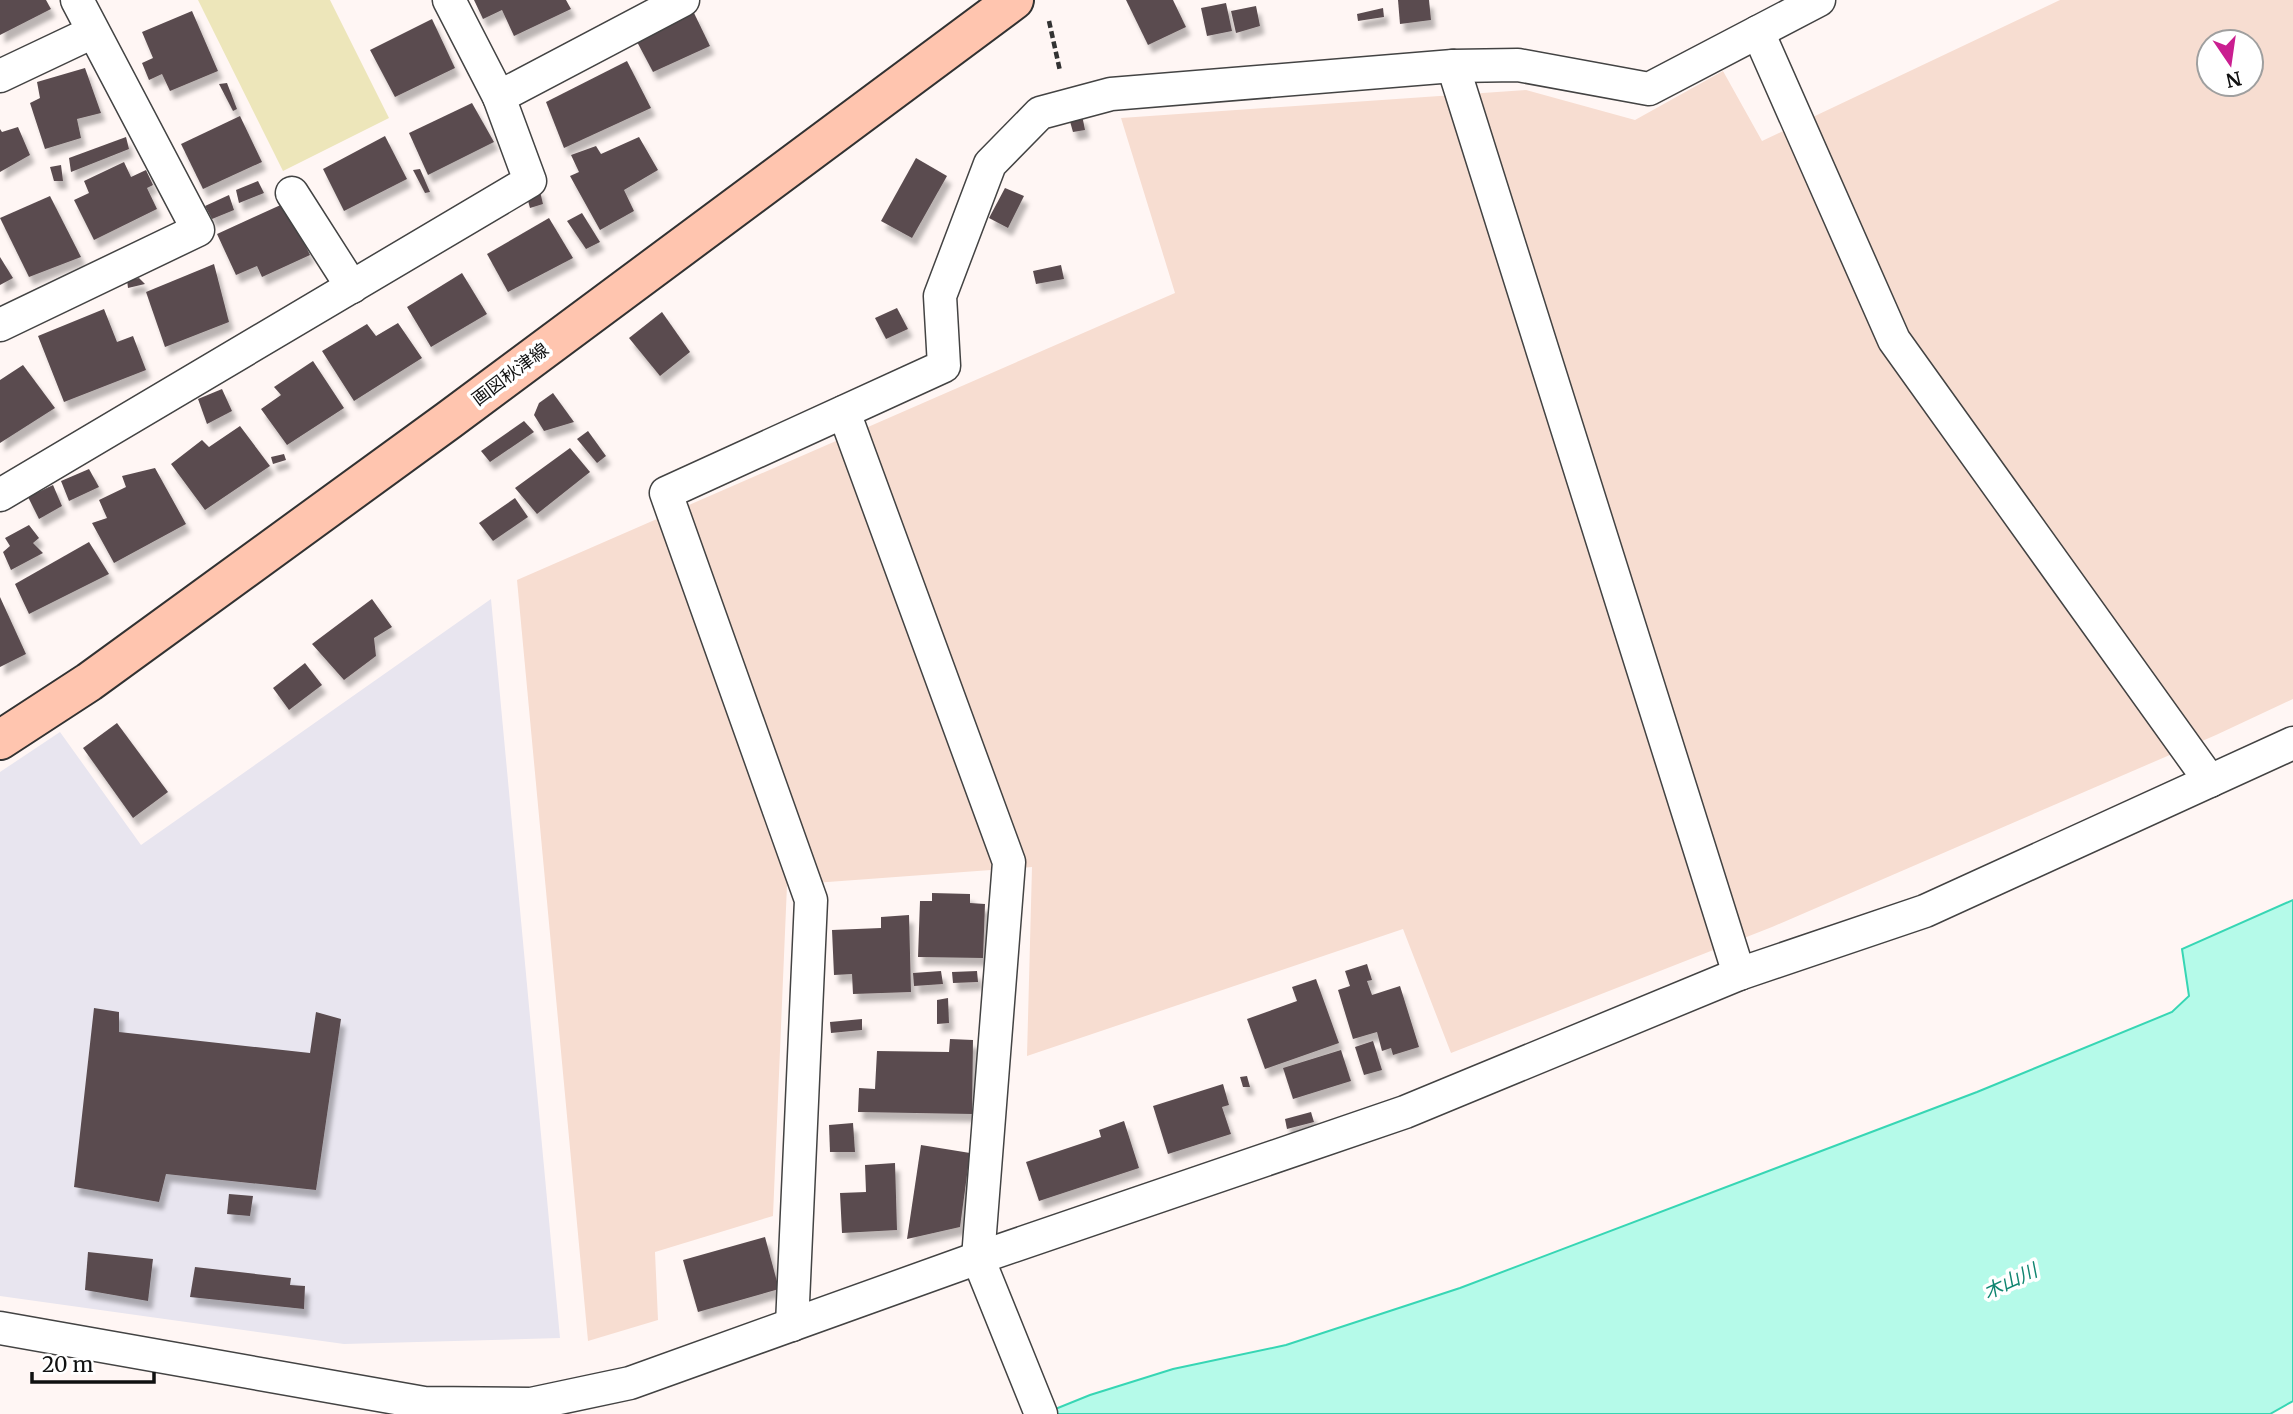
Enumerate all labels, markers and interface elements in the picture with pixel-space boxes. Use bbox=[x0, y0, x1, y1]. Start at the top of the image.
north arrow bbox=[2195, 28, 2265, 98]
text: N bbox=[2224, 66, 2244, 93]
street label: 画図秋津線 bbox=[467, 338, 553, 410]
water label: 木山川 bbox=[1979, 1257, 2043, 1304]
scale bar bbox=[32, 1340, 154, 1384]
text: 20 m bbox=[42, 1351, 94, 1378]

